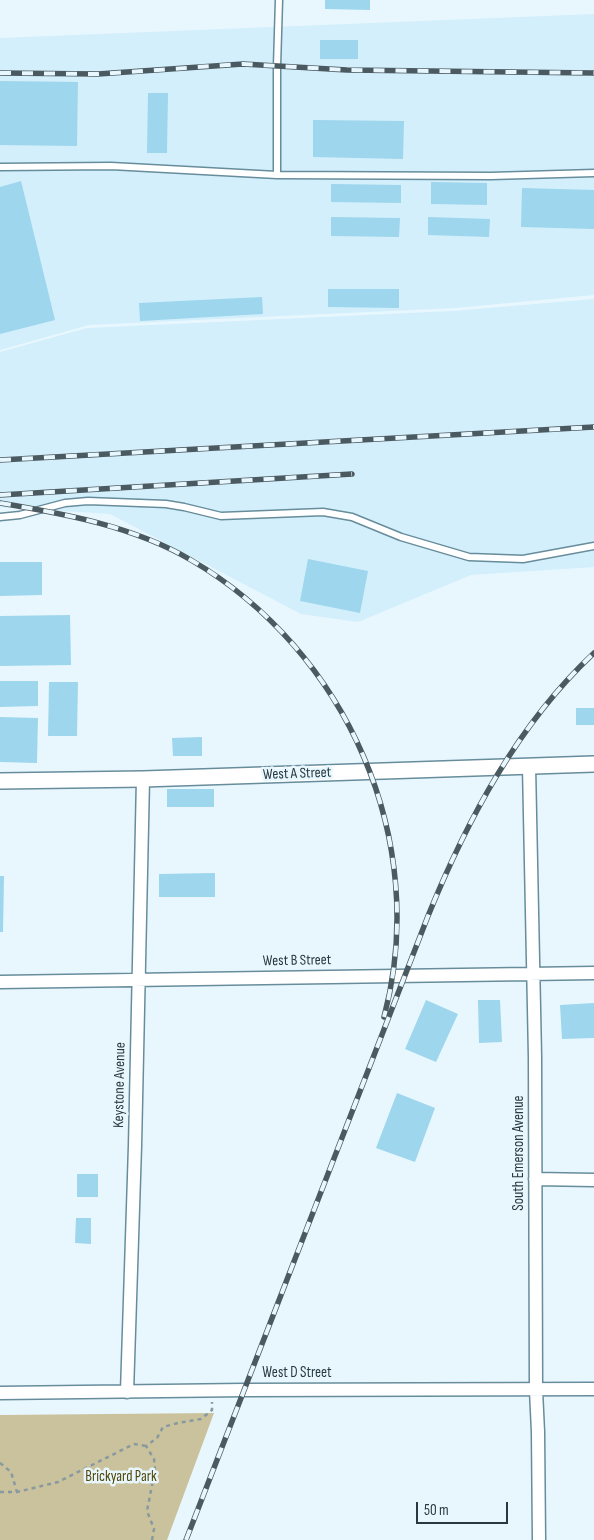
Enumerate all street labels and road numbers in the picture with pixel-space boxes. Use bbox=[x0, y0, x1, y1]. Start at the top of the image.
street label: West A Street bbox=[263, 764, 331, 784]
street label: West B Street bbox=[263, 951, 331, 971]
street label: Keystone Avenue bbox=[110, 1042, 130, 1128]
street label: South Emerson Avenue bbox=[510, 1095, 528, 1211]
street label: West D Street bbox=[262, 1364, 332, 1382]

